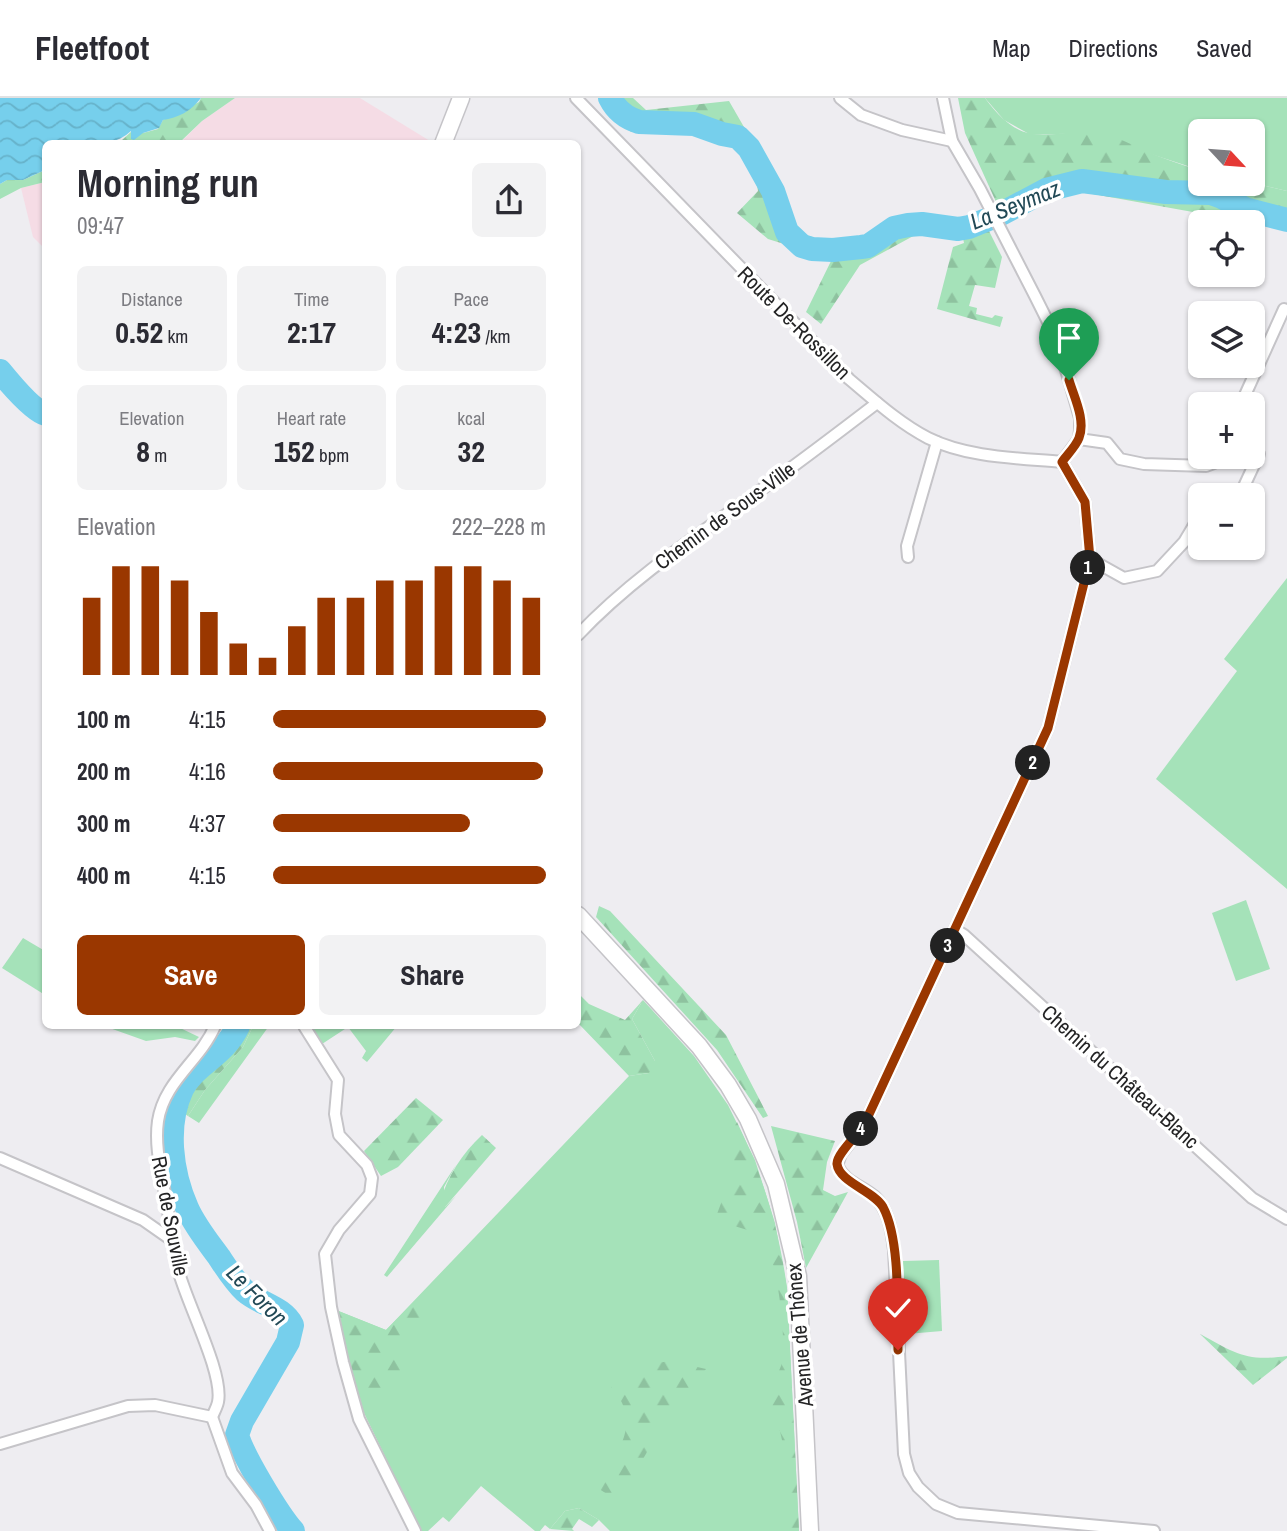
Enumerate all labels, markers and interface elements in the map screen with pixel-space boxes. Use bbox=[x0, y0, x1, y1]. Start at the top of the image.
text: Fleetfoot bbox=[35, 26, 149, 70]
text: Map bbox=[992, 32, 1030, 64]
text: Directions bbox=[1068, 32, 1158, 64]
text: Saved bbox=[1196, 32, 1252, 64]
north arrow bbox=[1188, 119, 1265, 196]
map controls bbox=[1188, 119, 1265, 560]
text: Morning run bbox=[77, 158, 259, 209]
button: share bbox=[472, 163, 546, 237]
water label: La Seymaz bbox=[965, 172, 1065, 237]
text: 09:47 bbox=[77, 210, 124, 241]
button: locate bbox=[1188, 210, 1265, 287]
street label: Route De-Rossillon bbox=[731, 260, 857, 386]
text: Distance bbox=[121, 286, 183, 312]
text: Time bbox=[294, 286, 329, 312]
text: Pace bbox=[453, 286, 489, 312]
button: layers bbox=[1188, 301, 1265, 378]
pin bbox=[1039, 308, 1099, 380]
text: 0.52 bbox=[115, 312, 163, 352]
text: 2:17 bbox=[287, 312, 336, 352]
text: 4:23 bbox=[432, 312, 481, 352]
icon: arrive bbox=[1050, 319, 1088, 357]
text: km bbox=[163, 323, 188, 349]
text: /km bbox=[481, 323, 511, 349]
button: + bbox=[1188, 392, 1265, 469]
text: Elevation bbox=[119, 405, 184, 431]
text: Heart rate bbox=[277, 405, 346, 431]
text: kcal bbox=[457, 405, 485, 431]
text: 8 bbox=[136, 431, 150, 471]
text: 152 bbox=[274, 431, 315, 471]
text: 32 bbox=[457, 431, 485, 471]
text: m bbox=[150, 442, 167, 468]
text: bpm bbox=[315, 442, 349, 468]
street label: Chemin de Sous-Ville bbox=[649, 455, 801, 576]
button: − bbox=[1188, 483, 1265, 560]
text: Elevation bbox=[77, 511, 156, 542]
text: 222–228 m bbox=[452, 511, 546, 542]
pin: 1 bbox=[1070, 550, 1106, 586]
text: 1 bbox=[1083, 554, 1092, 580]
text: 100 m bbox=[77, 704, 130, 735]
text: 4:15 bbox=[189, 704, 226, 735]
pin: 2 bbox=[1016, 746, 1050, 780]
text: 2 bbox=[1028, 749, 1037, 775]
text: 200 m bbox=[77, 756, 130, 787]
text: 4:16 bbox=[189, 756, 226, 787]
text: 300 m bbox=[77, 808, 130, 839]
text: 4:37 bbox=[189, 808, 226, 839]
text: 400 m bbox=[77, 860, 130, 891]
text: 4:15 bbox=[189, 860, 226, 891]
pin: 3 bbox=[930, 928, 965, 964]
text: 3 bbox=[943, 932, 952, 958]
button: Save bbox=[77, 935, 305, 1015]
button: Share bbox=[319, 935, 546, 1015]
street label: Chemin du Château-Blanc bbox=[1035, 998, 1205, 1155]
pin: 4 bbox=[844, 1112, 878, 1146]
text: 4 bbox=[856, 1115, 865, 1141]
street label: Rue de Souville bbox=[145, 1153, 196, 1278]
water label: Le Foron bbox=[220, 1257, 295, 1332]
street label: Avenue de Thônex bbox=[779, 1262, 820, 1409]
pin bbox=[868, 1278, 928, 1350]
icon: check bbox=[879, 1289, 917, 1327]

